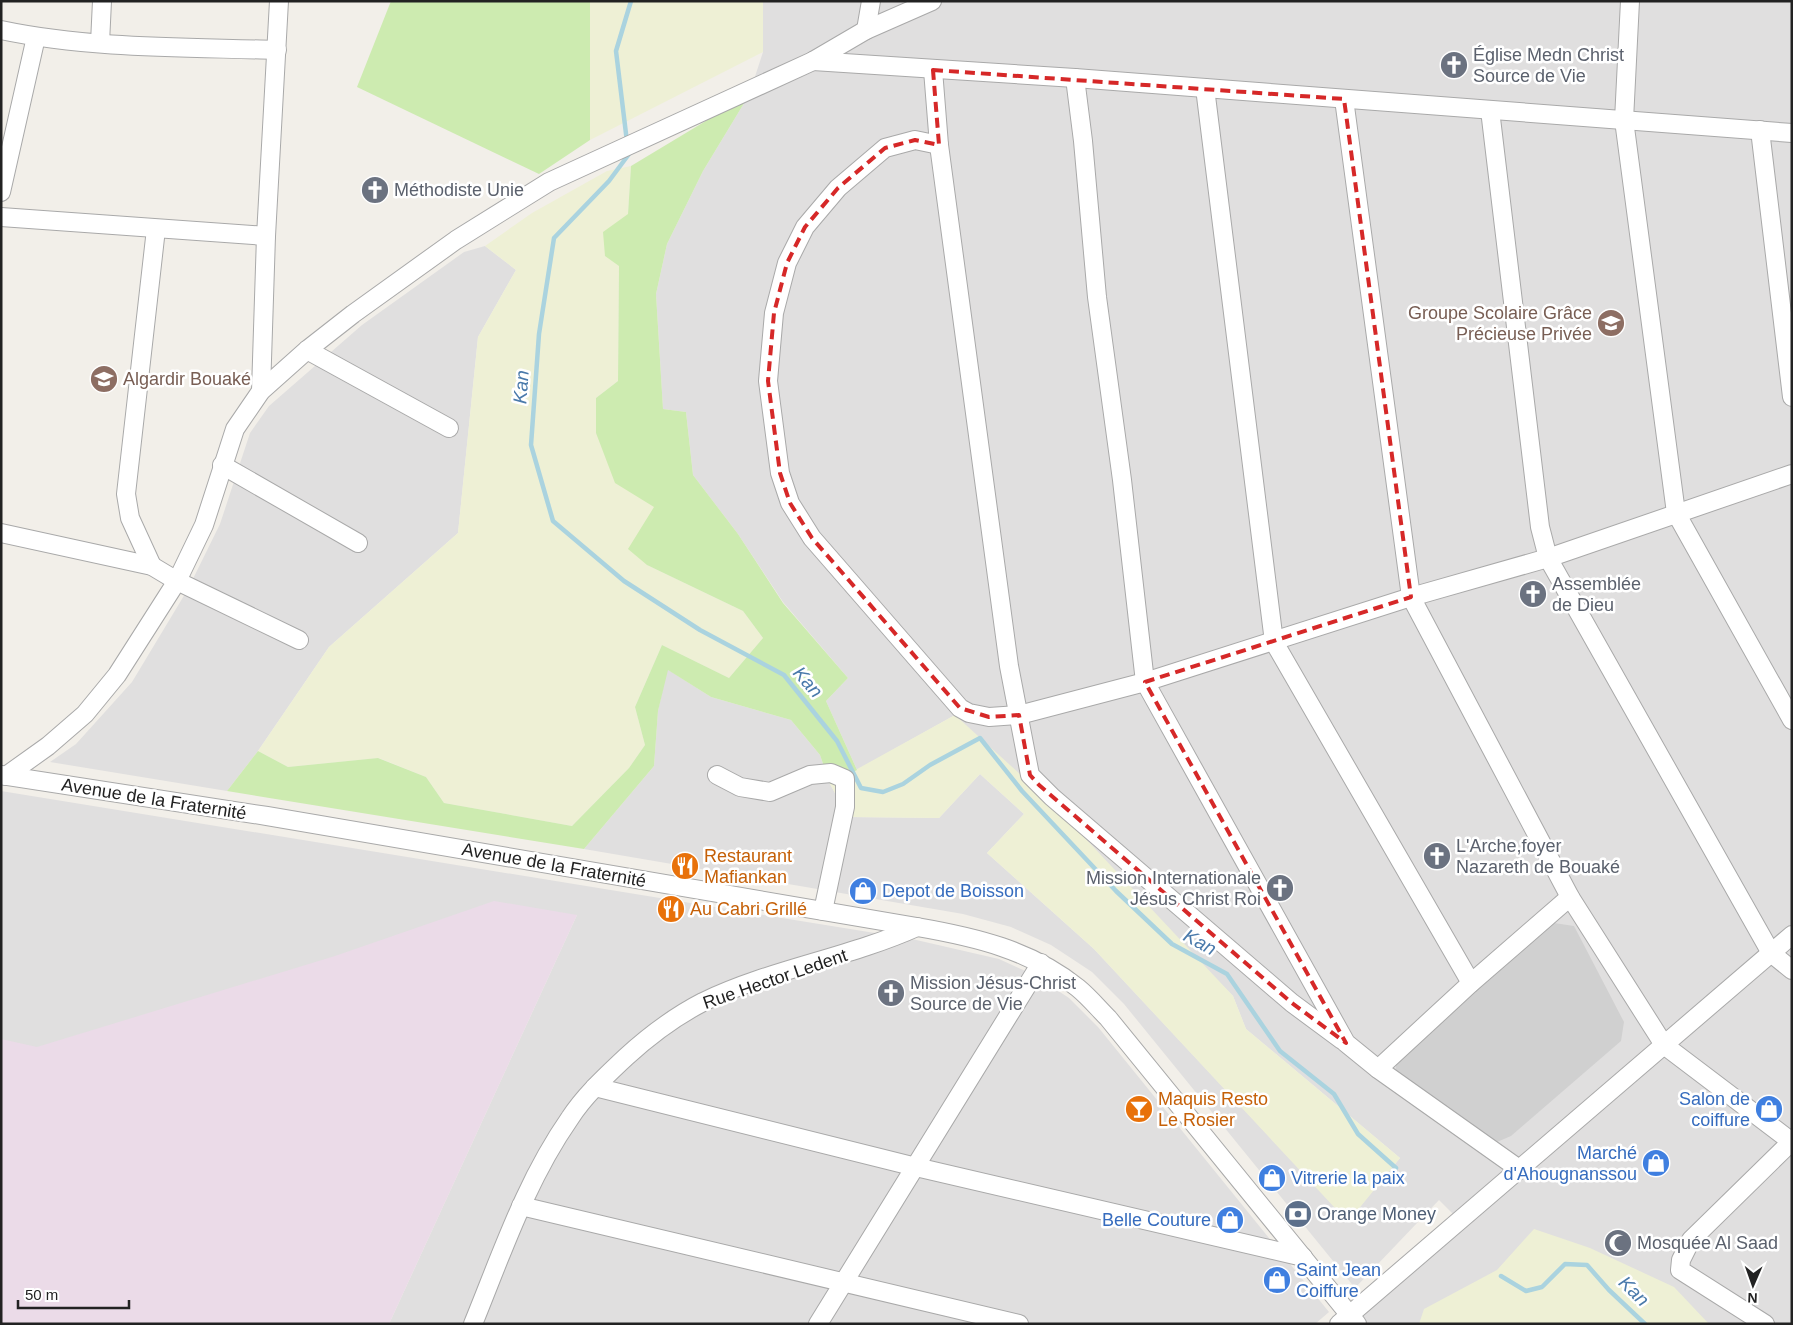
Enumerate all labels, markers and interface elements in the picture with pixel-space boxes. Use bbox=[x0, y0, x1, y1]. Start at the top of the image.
place label: Église Medn Christ Source de Vie bbox=[1473, 45, 1624, 86]
church icon: Église Medn Christ Source de Vie bbox=[1439, 50, 1469, 80]
church icon: Méthodiste Unie bbox=[360, 175, 390, 205]
place label: Méthodiste Unie bbox=[394, 180, 524, 200]
place label: Groupe Scolaire Grâce Précieuse Privée bbox=[1408, 303, 1592, 344]
school or university icon: Groupe Scolaire Grâce Précieuse Privée bbox=[1596, 308, 1626, 338]
school or university icon: Algardir Bouaké bbox=[89, 364, 119, 394]
place label: Algardir Bouaké bbox=[123, 369, 251, 389]
water label: Kan bbox=[509, 369, 533, 405]
place label: Assemblée de Dieu bbox=[1552, 574, 1641, 615]
church icon: Assemblée de Dieu bbox=[1518, 579, 1548, 609]
water label: Kan bbox=[789, 662, 827, 702]
street label: Avenue de la Fraternité bbox=[60, 775, 248, 823]
place label: L'Arche,foyer Nazareth de Bouaké bbox=[1456, 836, 1620, 877]
street label: Avenue de la Fraternité bbox=[460, 839, 648, 891]
church icon: L'Arche,foyer Nazareth de Bouaké bbox=[1422, 841, 1452, 871]
place label: Restaurant Mafiankan bbox=[704, 846, 792, 887]
restaurant icon: Restaurant Mafiankan bbox=[670, 851, 700, 881]
place label: Mission Internationale Jésus Christ Roi bbox=[1086, 868, 1261, 909]
church icon: Mission Internationale Jésus Christ Roi bbox=[1265, 873, 1295, 903]
shop icon: Depot de Boisson bbox=[848, 876, 878, 906]
place label: Depot de Boisson bbox=[882, 881, 1024, 901]
restaurant icon: Au Cabri Grillé bbox=[656, 894, 686, 924]
place label: Au Cabri Grillé bbox=[690, 899, 807, 919]
water label: Kan bbox=[1180, 925, 1220, 959]
street label: Rue Hector Ledent bbox=[700, 945, 850, 1013]
place label: Mission Jésus-Christ Source de Vie bbox=[910, 973, 1076, 1014]
church icon: Mission Jésus-Christ Source de Vie bbox=[876, 978, 906, 1008]
place label: Maquis Resto Le Rosier bbox=[1158, 1089, 1268, 1130]
place label: Salon de coiffure bbox=[1679, 1089, 1750, 1130]
bar icon: Maquis Resto Le Rosier bbox=[1124, 1094, 1154, 1124]
shop icon: Salon de coiffure bbox=[1754, 1094, 1784, 1124]
place label: Marché d'Ahougnanssou bbox=[1503, 1143, 1637, 1184]
shop icon: Marché d'Ahougnanssou bbox=[1641, 1148, 1671, 1178]
shop icon: Vitrerie la paix bbox=[1257, 1163, 1287, 1193]
place label: Vitrerie la paix bbox=[1291, 1168, 1405, 1188]
bank icon: Orange Money bbox=[1283, 1199, 1313, 1229]
place label: Orange Money bbox=[1317, 1204, 1436, 1224]
shop icon: Belle Couture bbox=[1215, 1205, 1245, 1235]
place label: Belle Couture bbox=[1102, 1210, 1211, 1230]
mosque icon: Mosquée Al Saad bbox=[1603, 1228, 1633, 1258]
place label: Mosquée Al Saad bbox=[1637, 1233, 1778, 1253]
place label: Saint Jean Coiffure bbox=[1296, 1260, 1381, 1301]
north arrow bbox=[1728, 1260, 1778, 1310]
shop icon: Saint Jean Coiffure bbox=[1262, 1265, 1292, 1295]
water label: Kan bbox=[1615, 1272, 1653, 1310]
scale bar bbox=[18, 1278, 129, 1310]
text: 50 m bbox=[25, 1286, 58, 1303]
text: N bbox=[1747, 1290, 1758, 1306]

